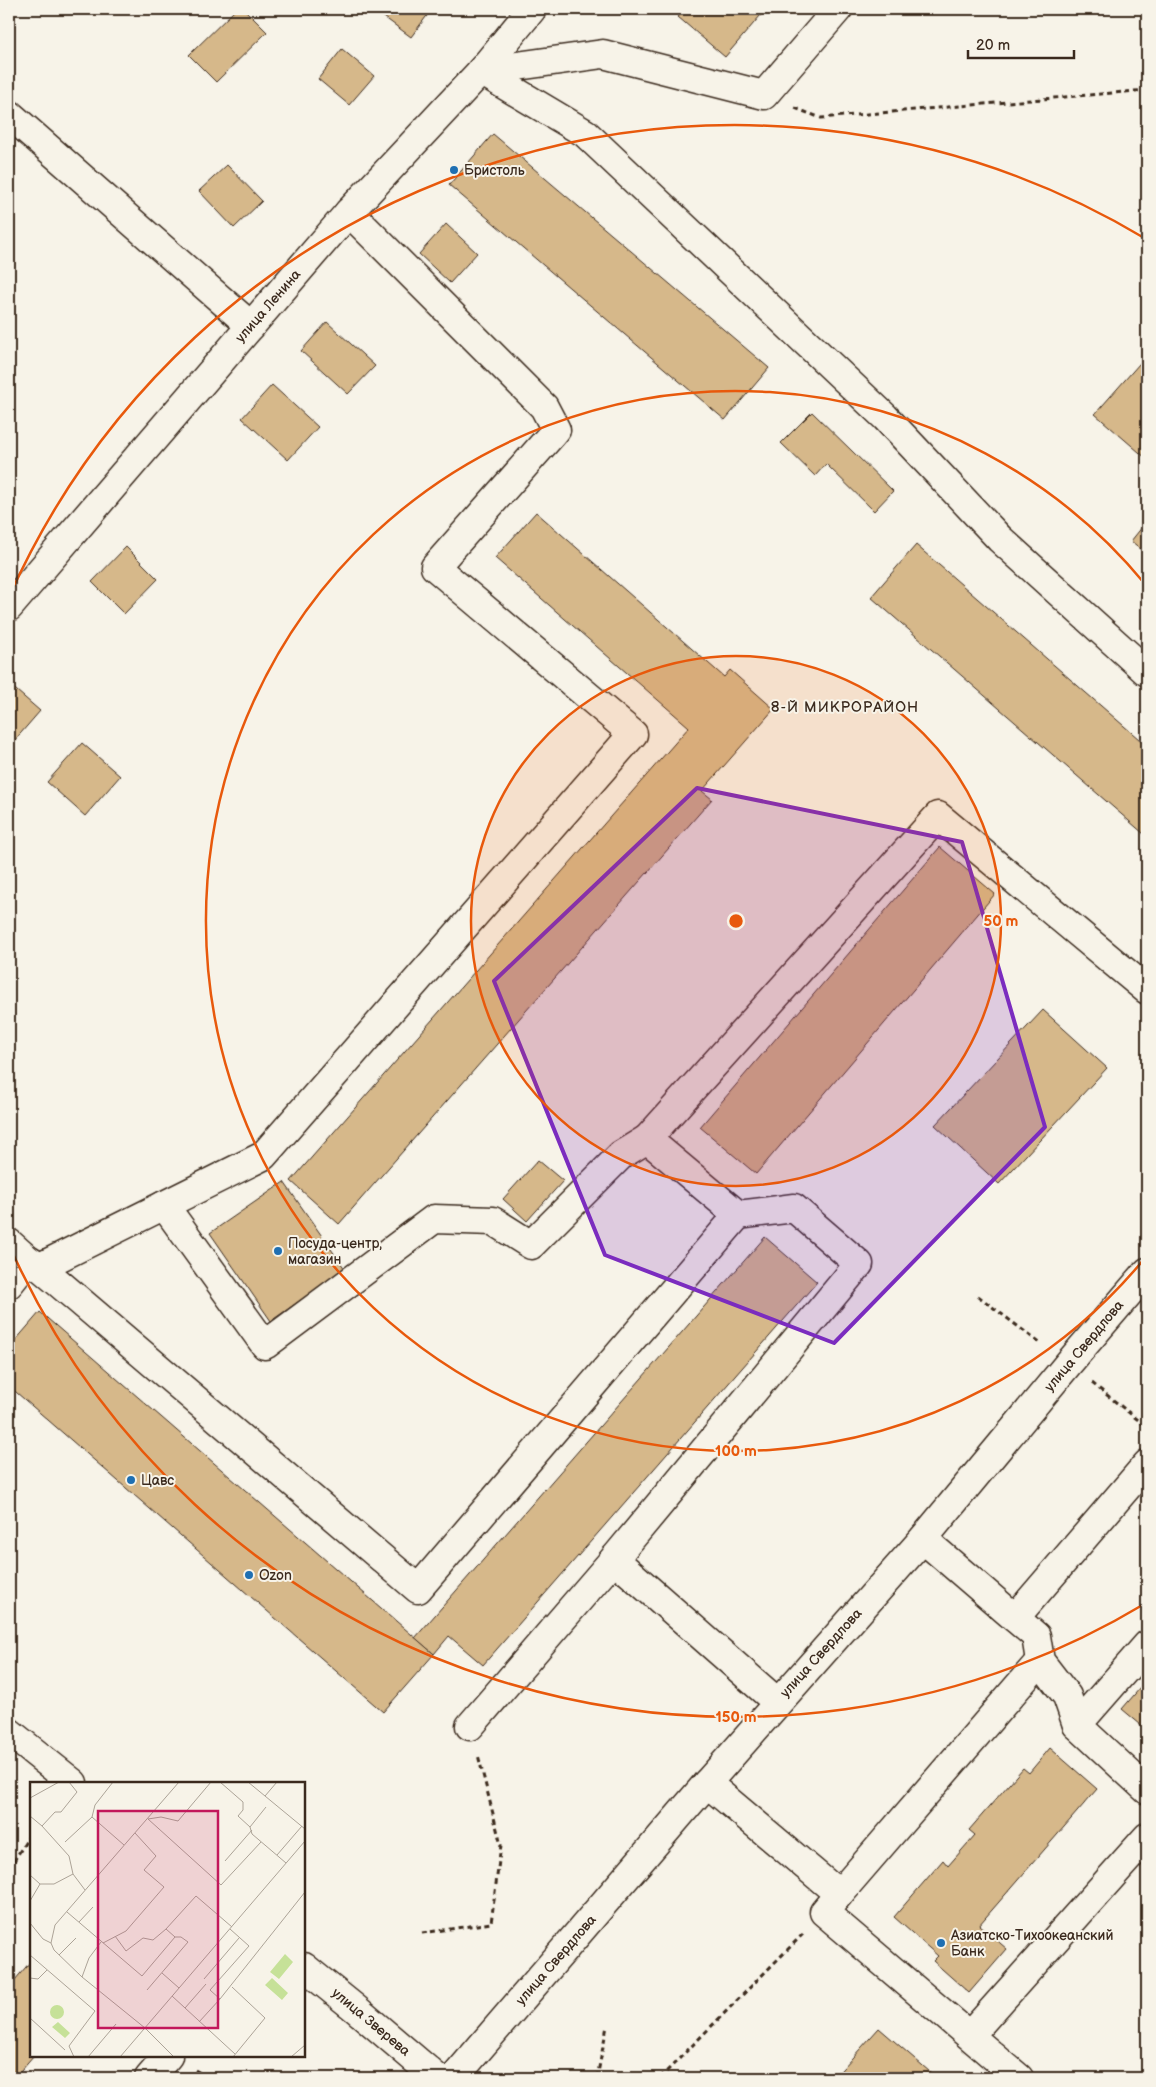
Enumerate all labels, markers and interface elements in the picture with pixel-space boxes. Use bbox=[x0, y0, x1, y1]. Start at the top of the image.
scale bar bbox=[968, 28, 1075, 60]
text: 20 m bbox=[976, 36, 1010, 55]
place label: Бристоль bbox=[464, 162, 525, 179]
marker: Бристоль bbox=[448, 164, 460, 176]
street label: улица Ленина bbox=[232, 265, 305, 346]
district label: 8-Й МИКРОРАЙОН bbox=[771, 698, 919, 717]
centre of rings bbox=[727, 912, 745, 930]
text: 50 m bbox=[984, 912, 1019, 931]
place label: Посуда-центр, магазин bbox=[288, 1235, 382, 1268]
marker: Посуда-центр, магазин bbox=[272, 1245, 284, 1257]
street label: улица Свердлова bbox=[1041, 1296, 1128, 1395]
text: 100 m bbox=[715, 1442, 757, 1461]
place label: Цавс bbox=[141, 1472, 174, 1489]
marker: Цавс bbox=[125, 1474, 137, 1486]
place label: Ozon bbox=[259, 1567, 292, 1584]
marker: Ozon bbox=[243, 1569, 255, 1581]
street label: улица Свердлова bbox=[777, 1604, 866, 1701]
text: 150 m bbox=[715, 1708, 757, 1727]
inset map bbox=[30, 1782, 305, 2057]
street label: улица Свердлова bbox=[512, 1911, 600, 2009]
place label: Азиатско-Тихоокеанский Банк bbox=[950, 1927, 1113, 1960]
marker: Азиатско-Тихоокеанский Банк bbox=[935, 1937, 947, 1949]
street label: улица Зверева bbox=[328, 1984, 414, 2060]

